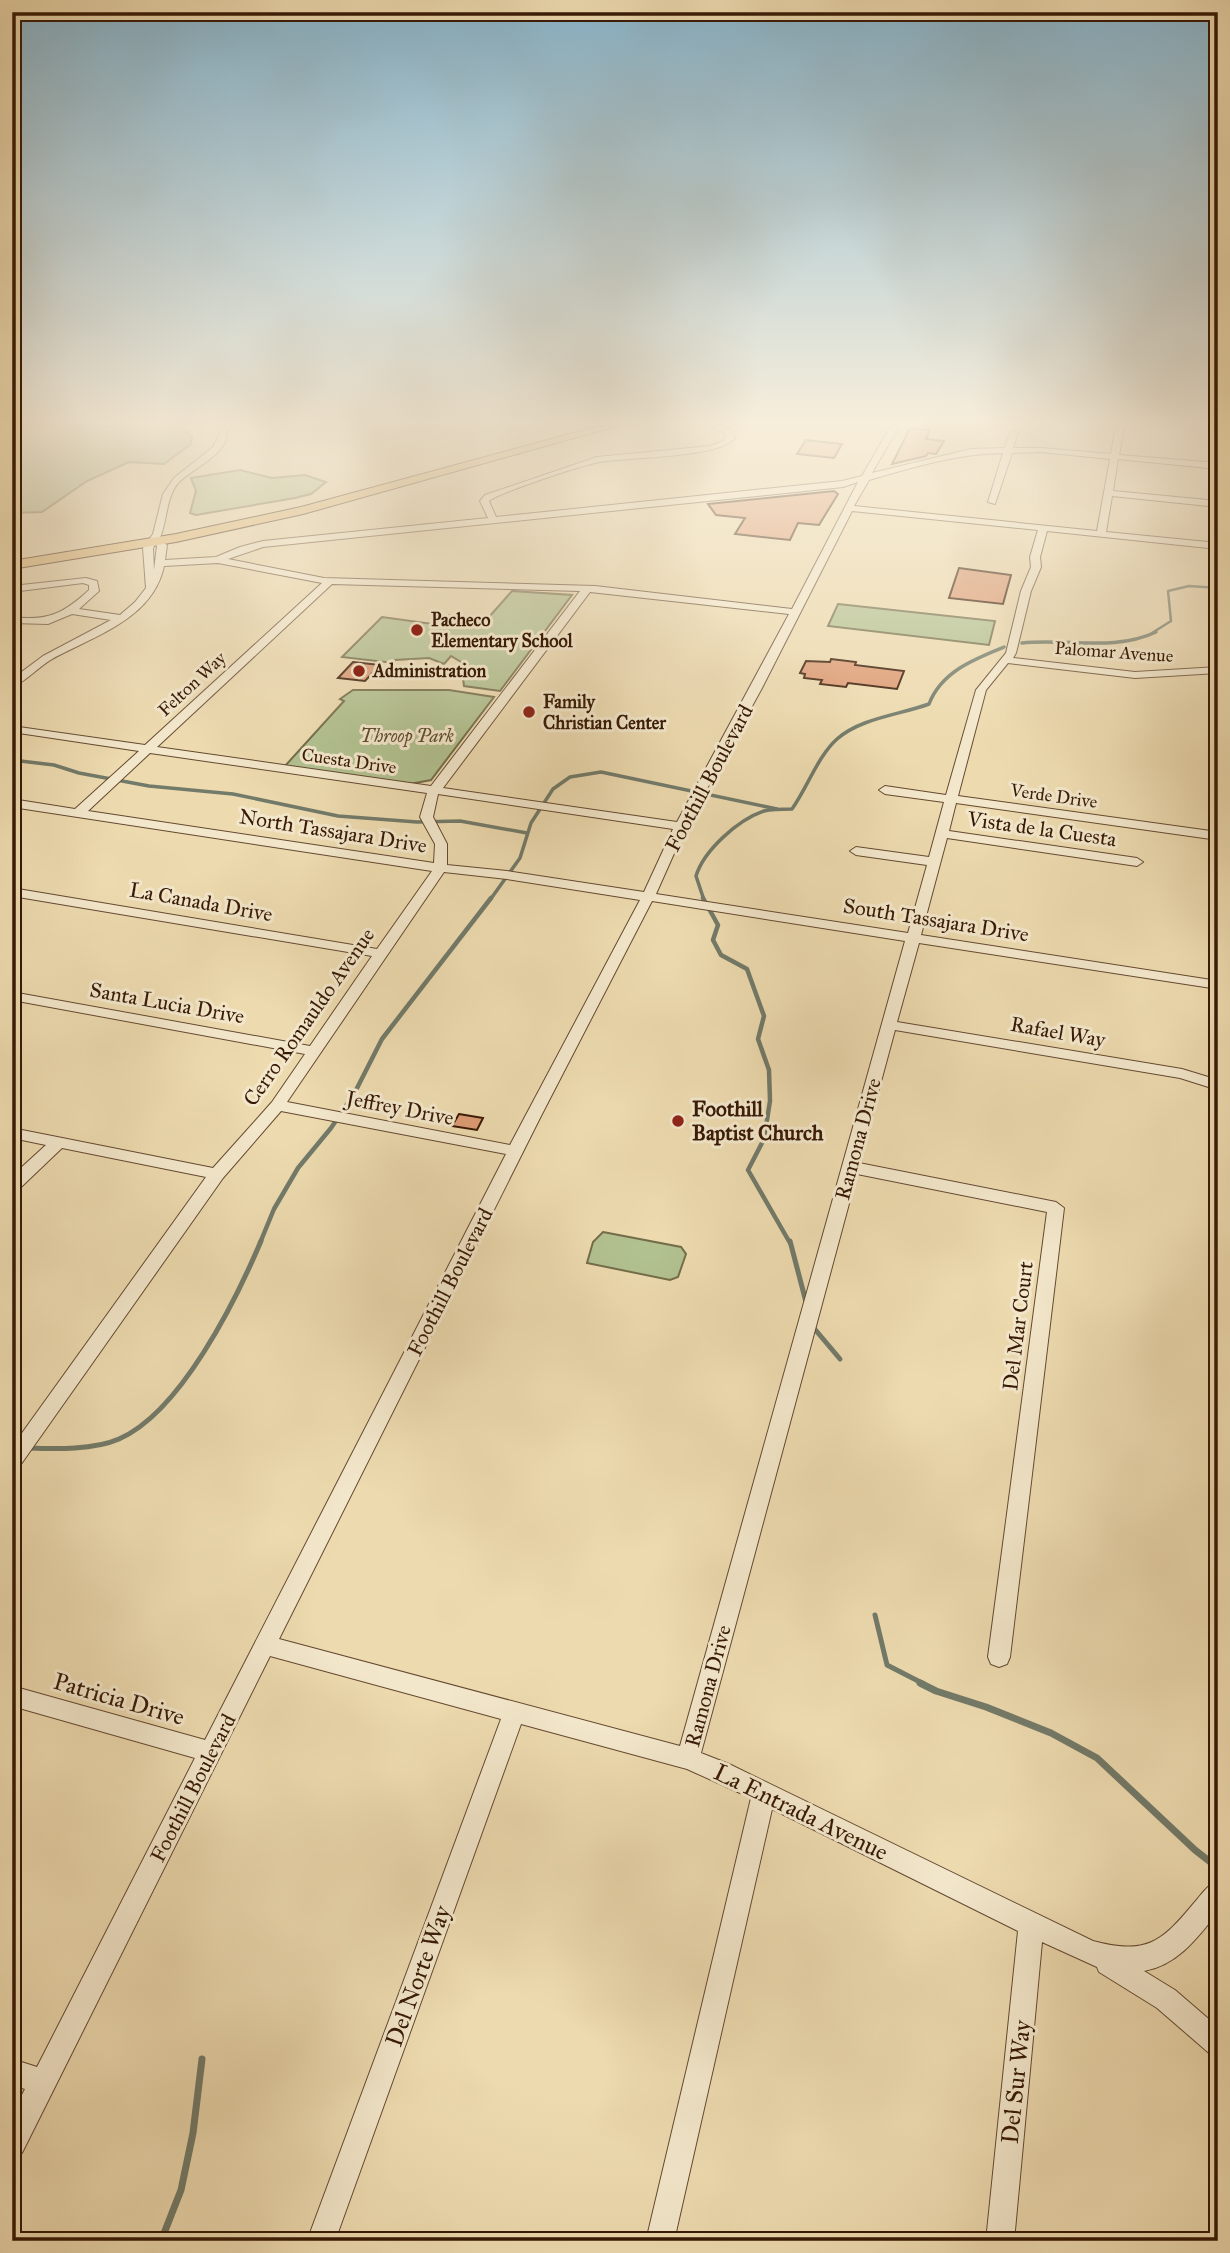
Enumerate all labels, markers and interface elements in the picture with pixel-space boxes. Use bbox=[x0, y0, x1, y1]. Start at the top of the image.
place label: Pacheco Elementary School bbox=[431, 609, 574, 653]
marker: Pacheco Elementary School bbox=[409, 622, 425, 638]
street label: Palomar Avenue bbox=[1054, 637, 1174, 667]
street label: Felton Way bbox=[153, 647, 231, 721]
place label: Administration bbox=[372, 660, 487, 682]
marker: Administration bbox=[351, 663, 367, 679]
place label: Family Christian Center bbox=[543, 691, 667, 734]
street label: Foothill Boulevard bbox=[659, 700, 759, 856]
marker: Family Christian Center bbox=[521, 704, 537, 720]
park label: Throop Park bbox=[360, 725, 454, 748]
street label: Cuesta Drive bbox=[300, 743, 398, 779]
street label: Verde Drive bbox=[1008, 779, 1099, 813]
street label: North Tassajara Drive bbox=[237, 803, 429, 859]
street label: Vista de la Cuesta bbox=[965, 806, 1118, 852]
street label: La Canada Drive bbox=[127, 877, 275, 927]
street label: South Tassajara Drive bbox=[841, 892, 1031, 948]
street label: Cerro Romauldo Avenue bbox=[238, 923, 380, 1111]
street label: Santa Lucia Drive bbox=[88, 977, 246, 1029]
street label: Rafael Way bbox=[1009, 1011, 1109, 1053]
street label: Ramona Drive bbox=[829, 1075, 887, 1203]
street label: Jeffrey Drive bbox=[342, 1084, 456, 1131]
place label: Foothill Baptist Church bbox=[692, 1096, 824, 1146]
marker: Foothill Baptist Church bbox=[670, 1113, 686, 1129]
street label: Foothill Boulevard bbox=[401, 1203, 499, 1360]
street label: Del Mar Court bbox=[997, 1259, 1039, 1392]
street label: Ramona Drive bbox=[679, 1622, 737, 1750]
street label: Patricia Drive bbox=[50, 1666, 188, 1732]
street label: Foothill Boulevard bbox=[144, 1709, 242, 1866]
street label: La Entrada Avenue bbox=[709, 1757, 893, 1867]
street label: Del Norte Way bbox=[379, 1901, 458, 2051]
street label: Del Sur Way bbox=[995, 2018, 1037, 2145]

